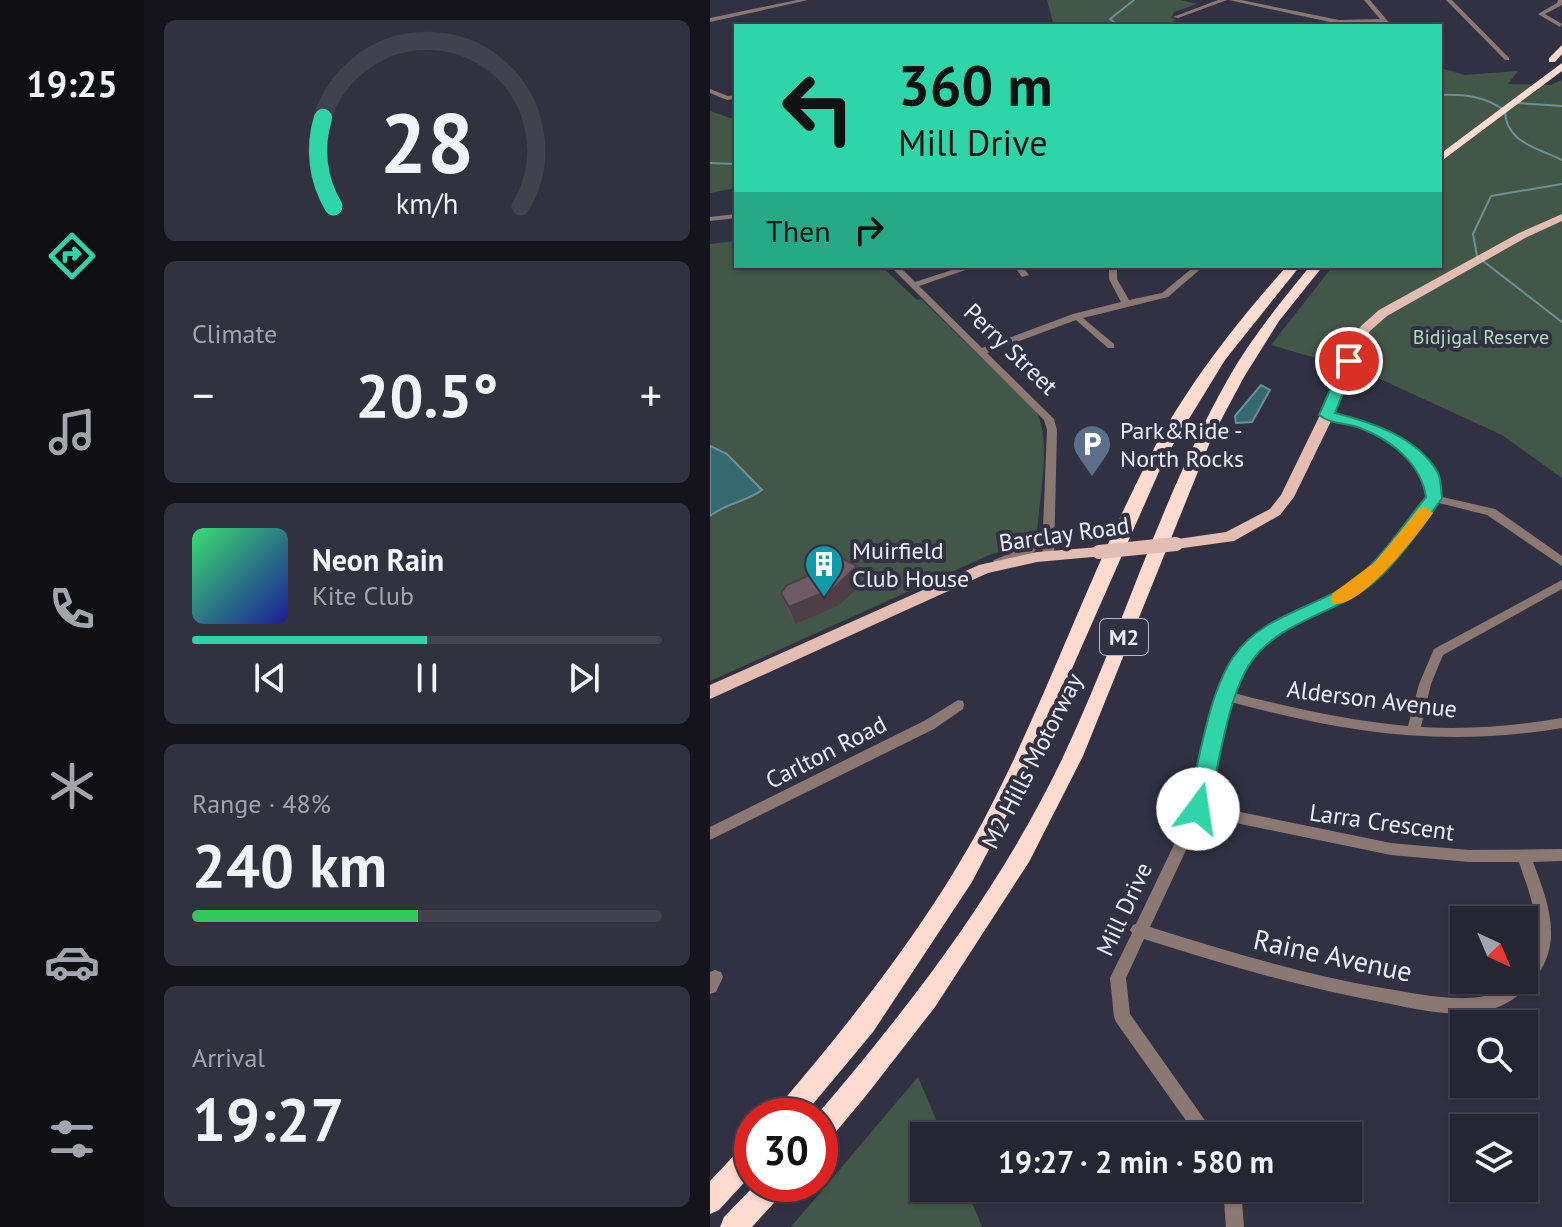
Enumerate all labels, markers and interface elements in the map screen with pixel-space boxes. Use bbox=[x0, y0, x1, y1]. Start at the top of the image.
text: 360 m bbox=[898, 49, 1053, 121]
icon: left bbox=[766, 56, 870, 160]
text: 19:25 bbox=[26, 60, 118, 107]
text: 28 bbox=[380, 87, 474, 195]
text: Mill Drive bbox=[898, 119, 1047, 166]
text: km/h bbox=[396, 185, 458, 222]
icon: right bbox=[847, 208, 891, 252]
text: Then bbox=[766, 211, 831, 250]
icon: directions bbox=[44, 228, 100, 284]
street label: Perry Street bbox=[957, 296, 1065, 402]
text: Climate bbox=[192, 317, 277, 350]
park label: Bidjigal Reserve bbox=[1413, 324, 1549, 350]
pin bbox=[1315, 327, 1383, 395]
icon: arrive bbox=[1327, 339, 1371, 383]
text: 20.5° bbox=[355, 356, 499, 434]
text: − bbox=[192, 366, 214, 423]
text: + bbox=[640, 366, 662, 423]
icon: music bbox=[44, 404, 100, 460]
place label: Park&Ride - North Rocks bbox=[1120, 415, 1244, 474]
parking icon: Park&Ride - North Rocks bbox=[1071, 423, 1113, 478]
street label: Barclay Road bbox=[997, 510, 1131, 558]
place label: Muirfield Club House bbox=[852, 535, 969, 594]
text: Neon Rain bbox=[312, 540, 444, 579]
building icon: Muirfield Club House bbox=[803, 543, 845, 598]
text: Kite Club bbox=[312, 579, 414, 612]
icon: phone bbox=[44, 581, 100, 637]
road number: M2 bbox=[1100, 619, 1148, 655]
icon: previous bbox=[248, 656, 292, 700]
icon: pause bbox=[405, 656, 449, 700]
icon: next bbox=[562, 656, 606, 700]
street label: M2 Hills Motorway bbox=[974, 668, 1090, 854]
street label: Alderson Avenue bbox=[1285, 673, 1459, 725]
street label: Carlton Road bbox=[760, 708, 892, 796]
icon: climate bbox=[44, 758, 100, 814]
position arrow bbox=[1156, 767, 1240, 851]
text: Range · 48% bbox=[192, 787, 331, 820]
street label: Larra Crescent bbox=[1308, 796, 1456, 848]
text: 240 km bbox=[192, 826, 387, 904]
street label: Mill Drive bbox=[1089, 857, 1159, 961]
north arrow bbox=[1450, 906, 1538, 994]
map controls bbox=[1450, 906, 1538, 1202]
street label: Raine Avenue bbox=[1250, 920, 1416, 990]
icon: car bbox=[44, 934, 100, 990]
button: search bbox=[1450, 1010, 1538, 1098]
text: Arrival bbox=[192, 1041, 265, 1074]
text: 19:27 bbox=[192, 1080, 344, 1158]
speed limit sign: 30 bbox=[734, 1098, 838, 1202]
icon: filters bbox=[44, 1111, 100, 1167]
button: layers bbox=[1450, 1114, 1538, 1202]
text: 19:27 · 2 min · 580 m bbox=[998, 1142, 1274, 1181]

